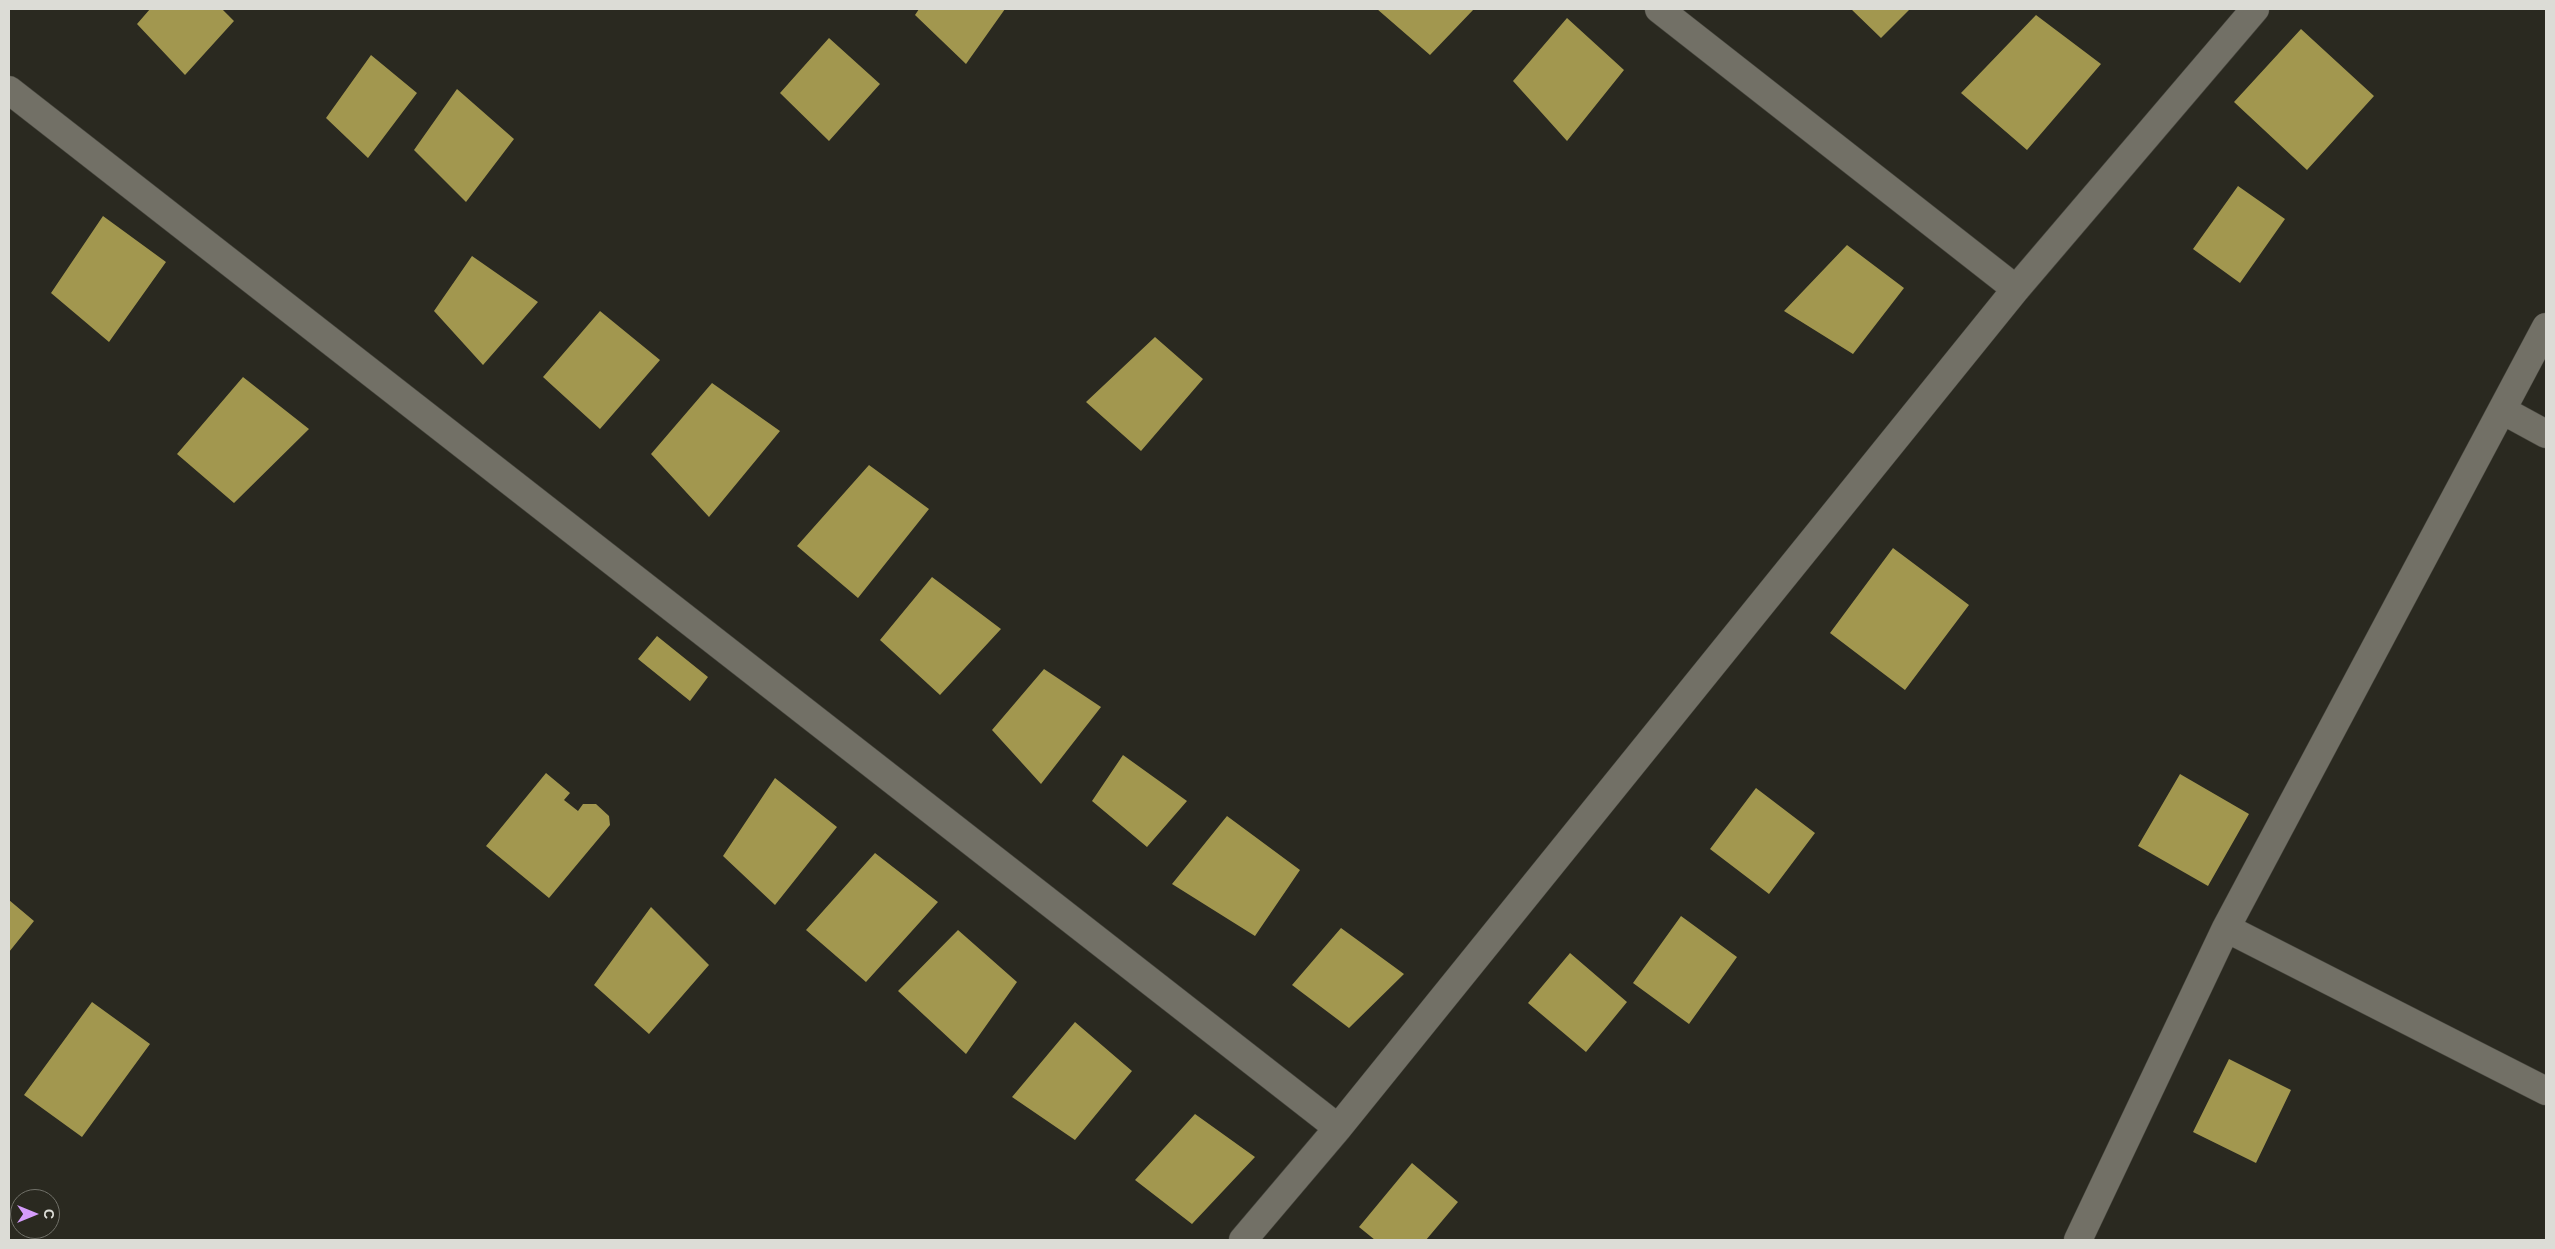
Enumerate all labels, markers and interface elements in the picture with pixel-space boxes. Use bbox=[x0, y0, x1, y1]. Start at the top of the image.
north arrow bbox=[10, 1189, 60, 1239]
text: С bbox=[40, 1209, 58, 1219]

